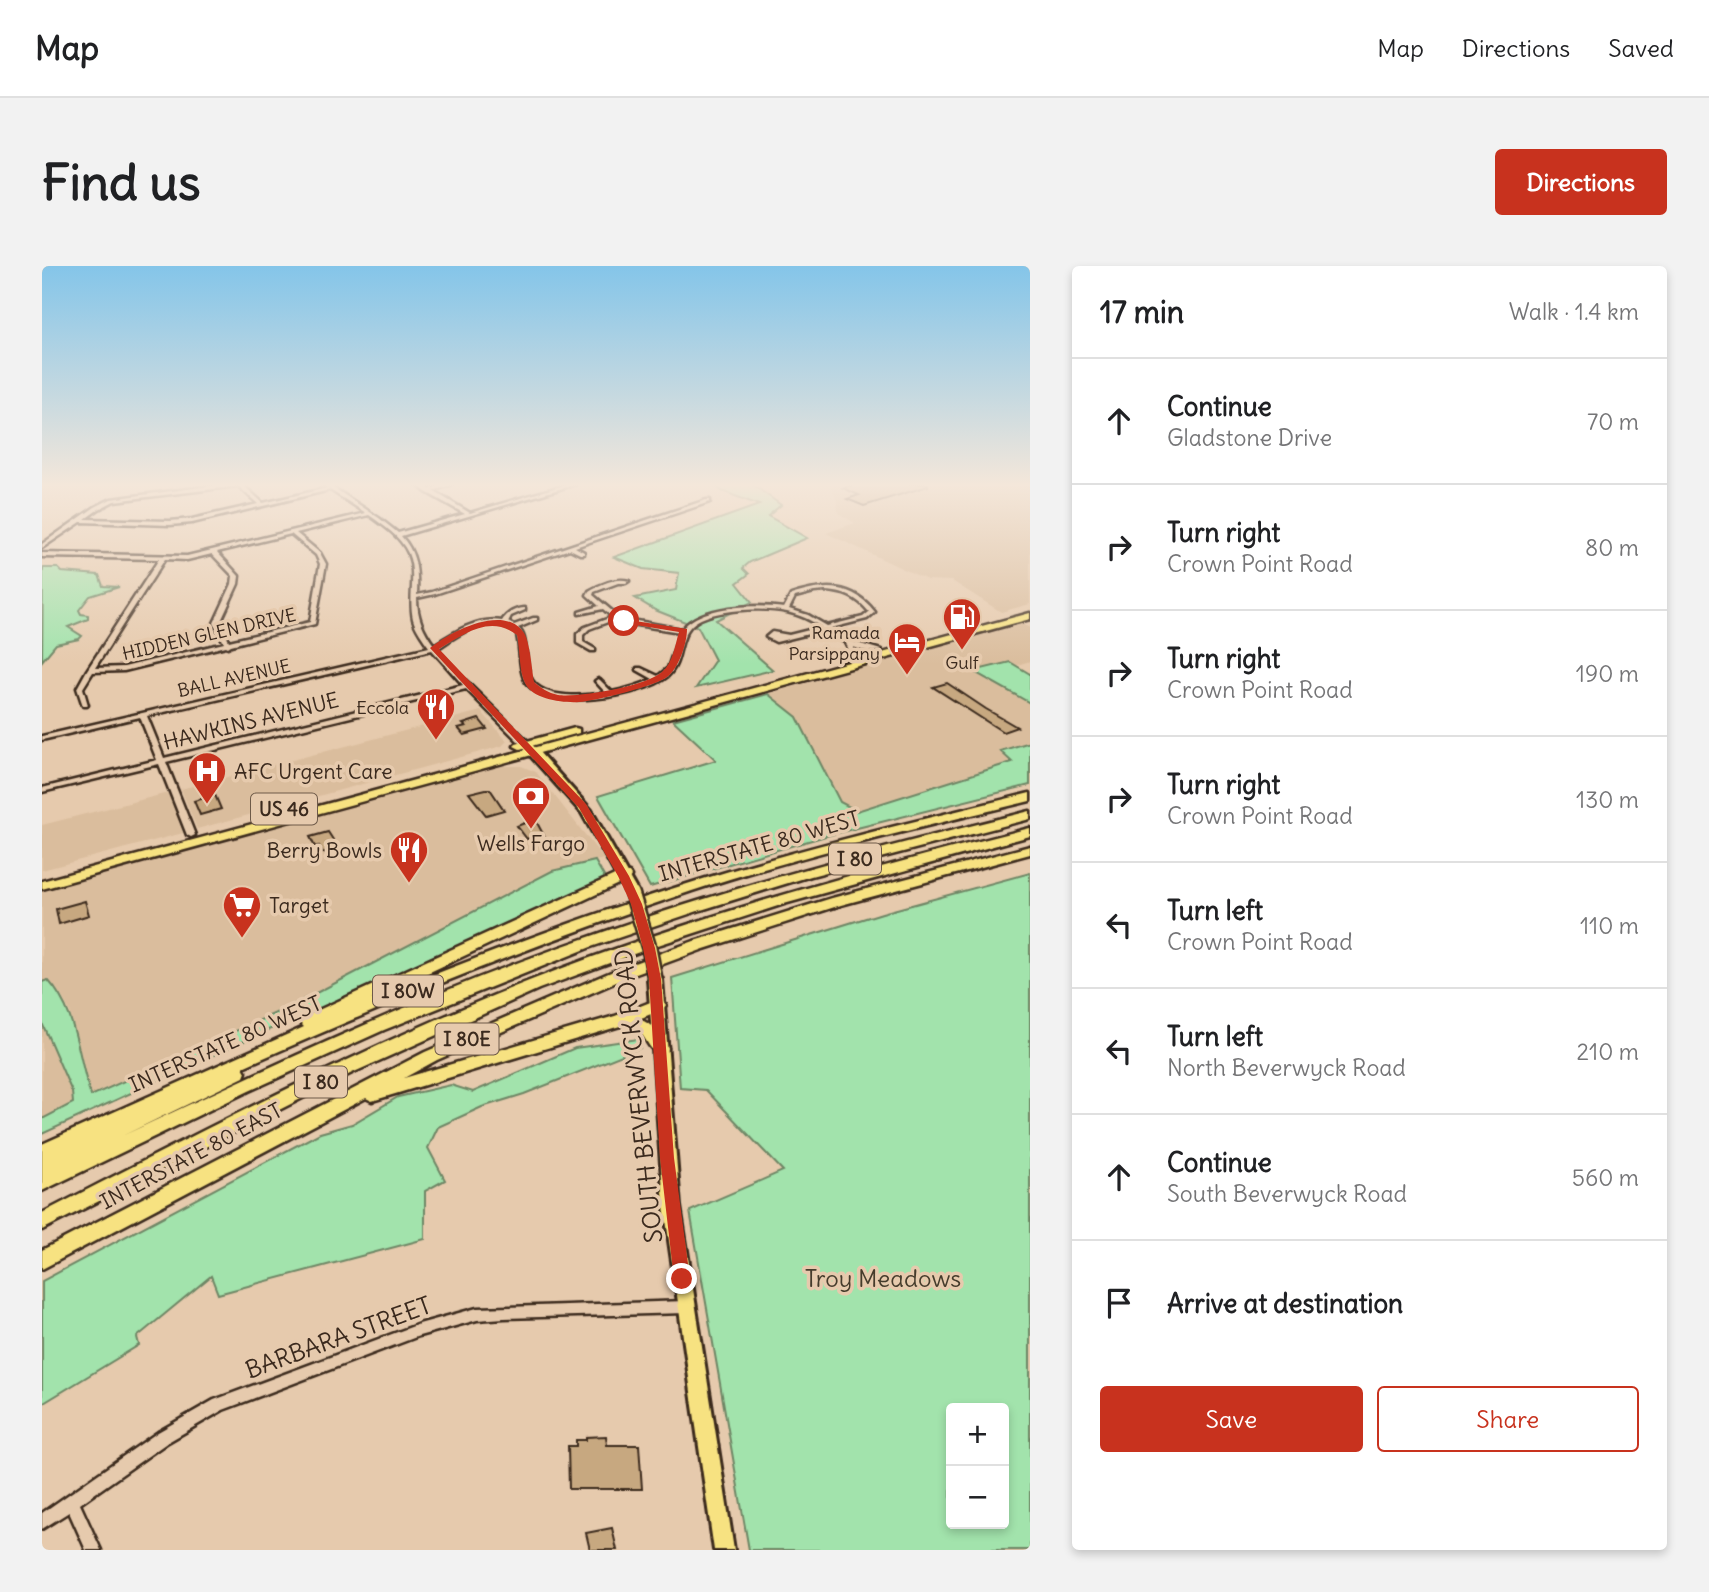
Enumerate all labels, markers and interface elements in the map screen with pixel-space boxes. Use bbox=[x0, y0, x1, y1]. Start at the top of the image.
text: Map bbox=[35, 27, 99, 69]
text: Map bbox=[1377, 33, 1424, 63]
text: Directions bbox=[1462, 33, 1570, 63]
text: Saved bbox=[1608, 33, 1674, 63]
button: Directions bbox=[1495, 149, 1667, 215]
text: Find us bbox=[42, 152, 200, 213]
text: 17 min bbox=[1100, 293, 1184, 331]
text: Walk · 1.4 km bbox=[1509, 297, 1639, 326]
text: Continue bbox=[1167, 390, 1272, 423]
icon: ahead bbox=[1100, 402, 1138, 440]
text: 70 m bbox=[1587, 407, 1639, 436]
text: Gladstone Drive bbox=[1167, 423, 1332, 452]
text: Turn right bbox=[1167, 516, 1280, 549]
icon: right bbox=[1100, 528, 1138, 566]
text: 80 m bbox=[1585, 533, 1639, 562]
text: Crown Point Road bbox=[1167, 549, 1353, 578]
fuel station icon: Gulf bbox=[941, 596, 983, 651]
street label: HIDDEN GLEN DRIVE bbox=[120, 603, 298, 665]
route start bbox=[608, 605, 639, 636]
place label: Ramada Parsippany bbox=[788, 621, 880, 665]
hotel icon: Ramada Parsippany bbox=[886, 621, 928, 676]
text: Turn right bbox=[1167, 642, 1280, 675]
place label: Gulf bbox=[945, 651, 980, 674]
street label: BALL AVENUE bbox=[175, 654, 293, 702]
icon: right bbox=[1100, 654, 1138, 692]
text: 190 m bbox=[1576, 659, 1639, 688]
text: Crown Point Road bbox=[1167, 675, 1353, 704]
street label: HAWKINS AVENUE bbox=[160, 686, 342, 756]
restaurant icon: Eccola bbox=[415, 686, 457, 741]
place label: Eccola bbox=[356, 696, 409, 719]
hospital icon: AFC Urgent Care bbox=[186, 750, 228, 805]
place label: AFC Urgent Care bbox=[234, 758, 393, 785]
text: Turn right bbox=[1167, 768, 1280, 801]
bank icon: Wells Fargo bbox=[510, 775, 552, 830]
icon: right bbox=[1100, 780, 1138, 818]
text: 130 m bbox=[1576, 785, 1639, 814]
road number: US 46 bbox=[251, 794, 317, 824]
text: Crown Point Road bbox=[1167, 801, 1353, 830]
street label: INTERSTATE 80 WEST bbox=[655, 804, 863, 888]
restaurant icon: Berry Bowls bbox=[388, 829, 430, 884]
place label: Wells Fargo bbox=[477, 830, 585, 857]
place label: Berry Bowls bbox=[267, 837, 382, 864]
road number: I 80 bbox=[829, 844, 881, 874]
supermarket icon: Target bbox=[221, 884, 263, 939]
place label: Target bbox=[269, 892, 329, 919]
text: Turn left bbox=[1167, 894, 1263, 927]
icon: left bbox=[1100, 906, 1138, 944]
text: 110 m bbox=[1580, 911, 1639, 940]
text: Crown Point Road bbox=[1167, 927, 1353, 956]
street label: SOUTH BEVERWYCK ROAD bbox=[608, 948, 668, 1244]
road number: I 80W bbox=[373, 976, 443, 1006]
street label: INTERSTATE 80 WEST bbox=[125, 989, 325, 1099]
text: Turn left bbox=[1167, 1020, 1263, 1053]
road number: I 80E bbox=[436, 1024, 499, 1054]
icon: left bbox=[1100, 1032, 1138, 1070]
text: 210 m bbox=[1576, 1037, 1639, 1066]
text: North Beverwyck Road bbox=[1167, 1053, 1406, 1082]
road number: I 80 bbox=[295, 1066, 347, 1098]
street label: INTERSTATE 80 EAST bbox=[95, 1097, 287, 1215]
text: Continue bbox=[1167, 1146, 1272, 1179]
icon: ahead bbox=[1100, 1158, 1138, 1196]
text: 560 m bbox=[1572, 1163, 1639, 1192]
text: South Beverwyck Road bbox=[1167, 1179, 1407, 1208]
route end bbox=[666, 1263, 697, 1294]
park label: Troy Meadows bbox=[805, 1263, 961, 1293]
icon: arrive bbox=[1100, 1284, 1138, 1322]
text: Arrive at destination bbox=[1167, 1287, 1403, 1320]
street label: BARBARA STREET bbox=[241, 1289, 435, 1385]
button: Save bbox=[1100, 1386, 1363, 1452]
button: Share bbox=[1377, 1386, 1639, 1452]
map controls bbox=[946, 1403, 1009, 1529]
button: + bbox=[946, 1403, 1009, 1466]
button: − bbox=[946, 1466, 1009, 1529]

